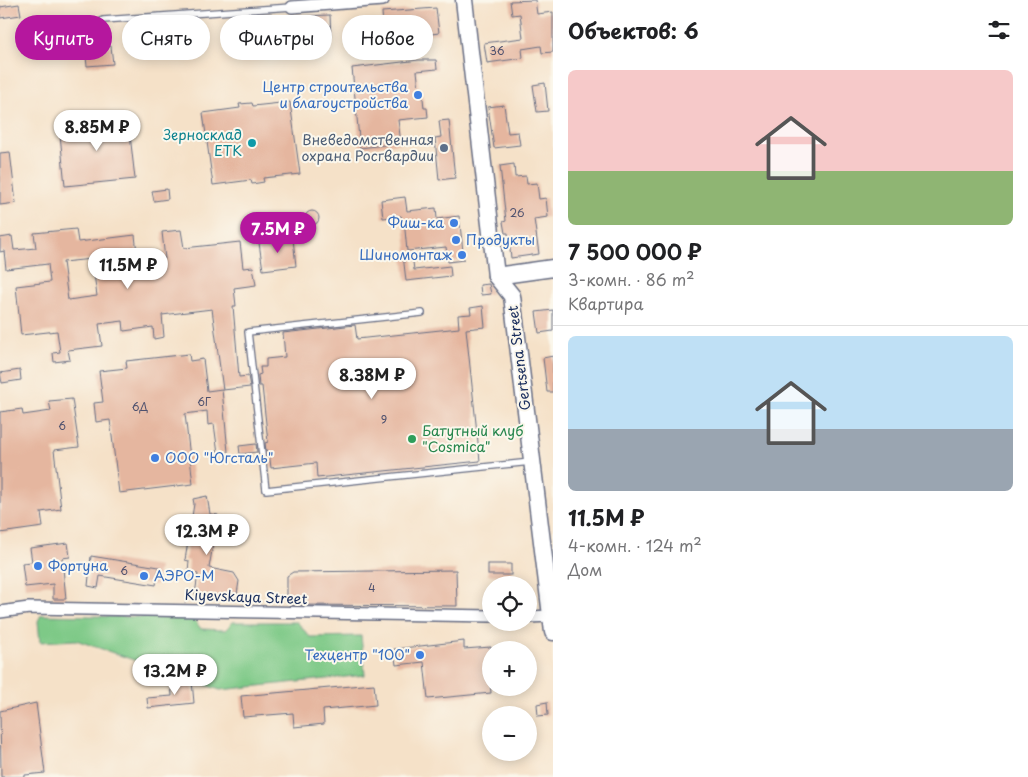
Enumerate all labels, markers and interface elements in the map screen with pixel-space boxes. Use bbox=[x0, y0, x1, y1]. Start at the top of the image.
text: Объектов: 6 bbox=[568, 14, 699, 46]
chip: Купить bbox=[15, 15, 112, 60]
chip: Снять bbox=[122, 15, 210, 60]
chip: Фильтры bbox=[220, 15, 332, 60]
chip: Новое bbox=[342, 15, 433, 60]
icon: filters bbox=[985, 16, 1013, 44]
house number: 36 bbox=[490, 42, 505, 59]
place label: Центр строительства и благоустройства bbox=[262, 76, 408, 113]
marker: Центр строительства и благоустройства bbox=[412, 89, 424, 101]
icon: home bbox=[746, 103, 836, 193]
pin: 8.85M ₽ bbox=[51, 110, 143, 152]
text: 8.85M ₽ bbox=[65, 114, 129, 138]
place label: Зерносклад ЕТК bbox=[163, 124, 242, 161]
place label: Вневедомственная охрана Росгвардии bbox=[302, 129, 434, 166]
marker: Зерносклад ЕТК bbox=[246, 137, 258, 149]
marker: Вневедомственная охрана Росгвардии bbox=[438, 142, 450, 154]
house number: 26 bbox=[509, 204, 525, 221]
pin: 7.5M ₽ bbox=[237, 212, 319, 254]
place label: Фиш-ка bbox=[388, 212, 444, 233]
text: 7.5M ₽ bbox=[251, 216, 305, 240]
marker: Фиш-ка bbox=[448, 217, 460, 229]
place label: Продукты bbox=[466, 229, 535, 250]
marker: Продукты bbox=[450, 234, 462, 246]
text: 7 500 000 ₽ bbox=[568, 235, 702, 267]
place label: Шиномонтаж bbox=[359, 244, 453, 265]
pin: 11.5M ₽ bbox=[82, 248, 174, 290]
marker: Шиномонтаж bbox=[456, 249, 468, 261]
text: 11.5M ₽ bbox=[99, 252, 157, 276]
text: 3-комн. · 86 m² bbox=[568, 267, 695, 291]
text: Квартира bbox=[568, 291, 643, 315]
street label: Gertsena Street bbox=[502, 304, 535, 412]
pin: 8.38M ₽ bbox=[326, 358, 418, 400]
text: 8.38M ₽ bbox=[339, 362, 405, 386]
icon: home bbox=[746, 368, 836, 458]
house number: 6Г bbox=[197, 393, 211, 410]
house number: 6Д bbox=[132, 398, 149, 415]
house number: 9 bbox=[381, 411, 387, 428]
house number: 6 bbox=[58, 417, 66, 434]
place label: Батутный клуб "Cosmica" bbox=[422, 420, 523, 457]
marker: Батутный клуб "Cosmica" bbox=[406, 433, 418, 445]
place label: ООО "Югсталь" bbox=[165, 447, 273, 468]
marker: ООО "Югсталь" bbox=[149, 452, 161, 464]
text: 11.5M ₽ bbox=[568, 501, 644, 533]
pin: 12.3M ₽ bbox=[161, 514, 253, 556]
text: 12.3M ₽ bbox=[176, 518, 238, 542]
text: 4-комн. · 124 m² bbox=[568, 533, 702, 557]
place label: Фортуна bbox=[48, 555, 108, 576]
text: Дом bbox=[568, 557, 602, 581]
marker: Фортуна bbox=[32, 560, 44, 572]
house number: 6 bbox=[120, 562, 128, 579]
place label: АЭРО-М bbox=[154, 565, 214, 586]
marker: АЭРО-М bbox=[138, 570, 150, 582]
map controls bbox=[482, 576, 537, 761]
button: locate bbox=[482, 576, 537, 631]
house number: 4 bbox=[368, 579, 376, 596]
street label: Kiyevskaya Street bbox=[184, 584, 308, 609]
button: + bbox=[482, 641, 537, 696]
place label: Техцентр "100" bbox=[305, 644, 410, 665]
marker: Техцентр "100" bbox=[414, 649, 426, 661]
pin: 13.2M ₽ bbox=[129, 654, 221, 696]
text: 13.2M ₽ bbox=[143, 658, 207, 682]
button: − bbox=[482, 706, 537, 761]

